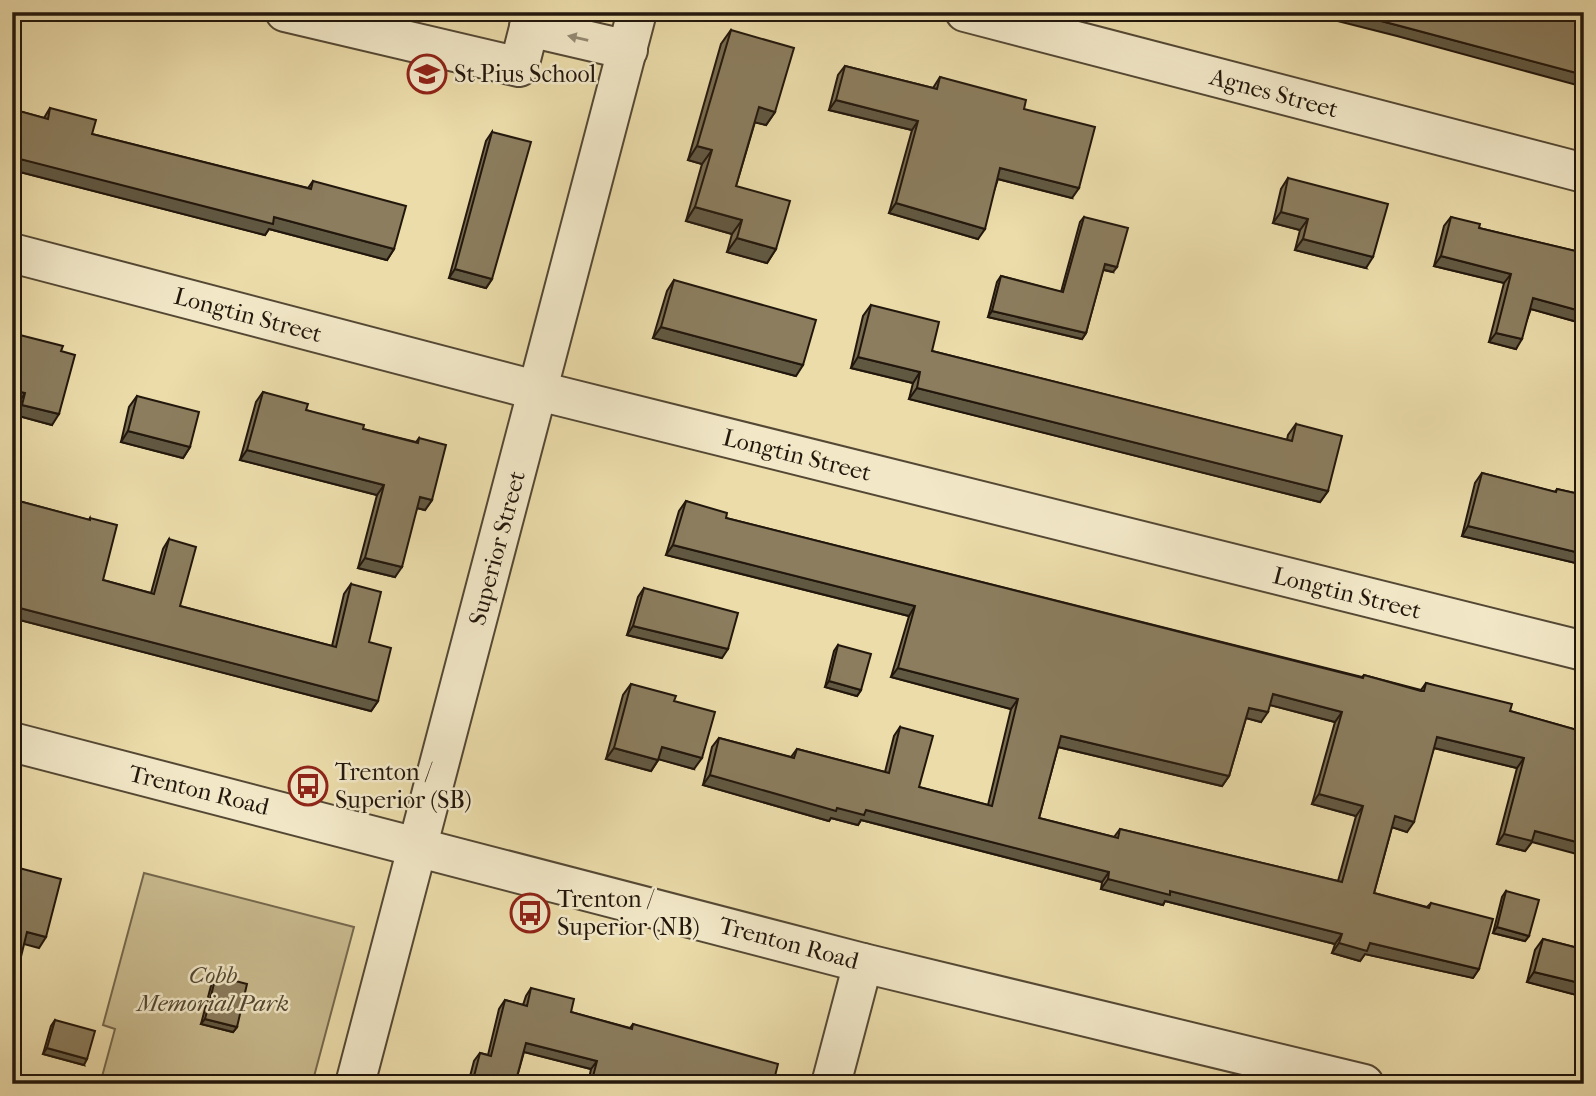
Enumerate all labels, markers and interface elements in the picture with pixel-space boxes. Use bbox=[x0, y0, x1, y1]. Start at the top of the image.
one-way arrow bbox=[567, 32, 589, 43]
school or university icon: St Pius School bbox=[406, 53, 448, 95]
place label: St Pius School bbox=[454, 60, 596, 88]
street label: Agnes Street bbox=[1206, 62, 1342, 124]
street label: Longtin Street bbox=[171, 282, 325, 348]
street label: Longtin Street bbox=[720, 423, 874, 487]
street label: Superior Street bbox=[463, 467, 531, 628]
street label: Longtin Street bbox=[1270, 561, 1424, 625]
place label: Trenton / Superior (SB) bbox=[335, 758, 472, 814]
street label: Trenton Road bbox=[126, 759, 273, 821]
bus stop icon: Trenton / Superior (SB) bbox=[287, 765, 329, 807]
place label: Trenton / Superior (NB) bbox=[557, 885, 700, 941]
bus stop icon: Trenton / Superior (NB) bbox=[509, 892, 551, 934]
street label: Trenton Road bbox=[716, 911, 863, 975]
park label: Cobb Memorial Park bbox=[135, 961, 289, 1017]

